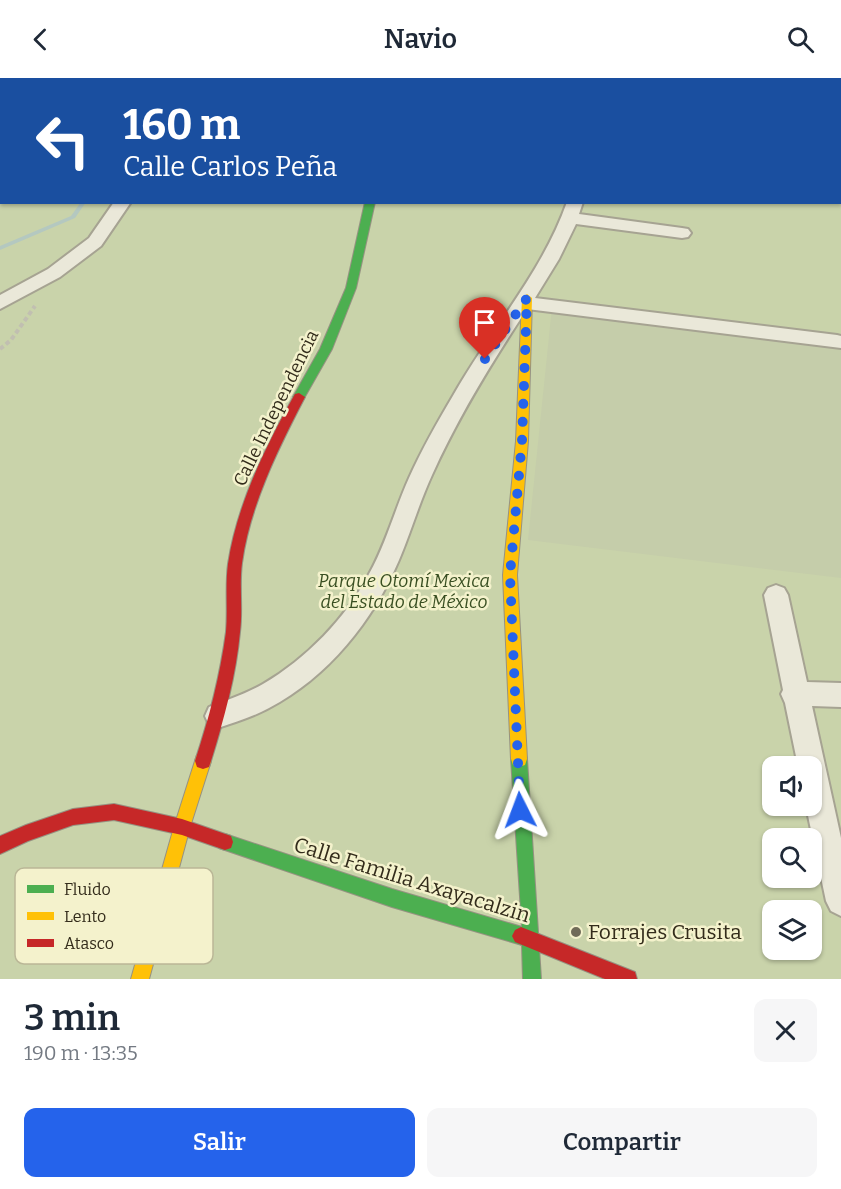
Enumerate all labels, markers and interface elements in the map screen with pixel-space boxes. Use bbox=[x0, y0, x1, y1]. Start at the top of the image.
icon: back bbox=[24, 23, 57, 56]
text: Navio bbox=[384, 23, 457, 55]
icon: search bbox=[784, 23, 817, 56]
text: 160 m bbox=[123, 100, 240, 150]
icon: left bbox=[24, 102, 102, 180]
text: Calle Carlos Peña bbox=[123, 151, 337, 183]
pin bbox=[459, 297, 510, 359]
icon: arrive bbox=[468, 306, 501, 339]
street label: Calle Independencia bbox=[229, 326, 323, 490]
park label: Parque Otomí Mexica del Estado de México bbox=[318, 570, 490, 613]
map controls bbox=[762, 756, 822, 960]
button: sound bbox=[762, 756, 822, 816]
position arrow bbox=[488, 778, 552, 842]
button: search bbox=[762, 828, 822, 888]
street label: Calle Familia Axayacalzin bbox=[291, 832, 533, 928]
legend bbox=[15, 868, 213, 964]
text: Fluido bbox=[64, 880, 111, 899]
button: layers bbox=[762, 900, 822, 960]
text: Lento bbox=[64, 907, 106, 926]
place label: Forrajes Crusita bbox=[588, 919, 742, 945]
marker: Forrajes Crusita bbox=[569, 925, 583, 939]
text: Atasco bbox=[64, 934, 114, 953]
text: 3 min bbox=[24, 996, 120, 1040]
button: close bbox=[754, 999, 817, 1062]
text: 190 m · 13:35 bbox=[24, 1041, 138, 1065]
button: Salir bbox=[24, 1108, 415, 1177]
button: Compartir bbox=[427, 1108, 817, 1177]

